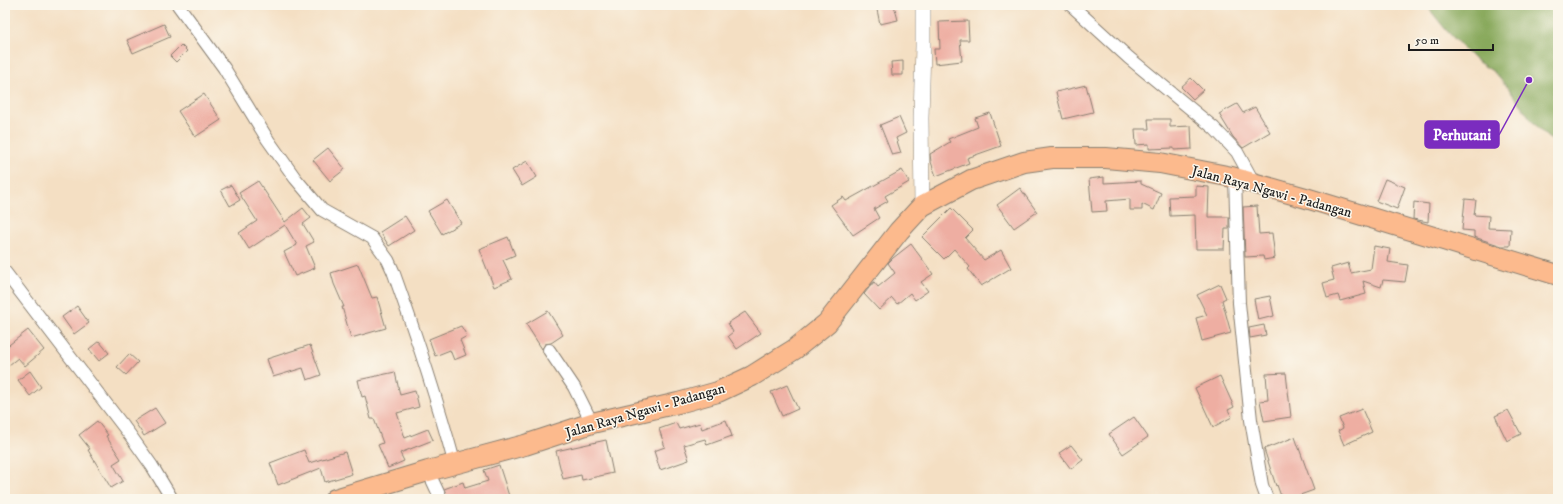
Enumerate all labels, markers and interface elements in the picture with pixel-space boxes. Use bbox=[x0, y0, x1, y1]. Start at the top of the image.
scale bar bbox=[1409, 26, 1493, 52]
text: 50 m bbox=[1415, 33, 1439, 48]
callout: Perhutani bbox=[1425, 121, 1499, 148]
text: Perhutani bbox=[1433, 126, 1491, 145]
street label: Jalan Raya Ngawi - Padangan bbox=[1188, 161, 1354, 222]
street label: Jalan Raya Ngawi - Padangan bbox=[562, 379, 728, 443]

